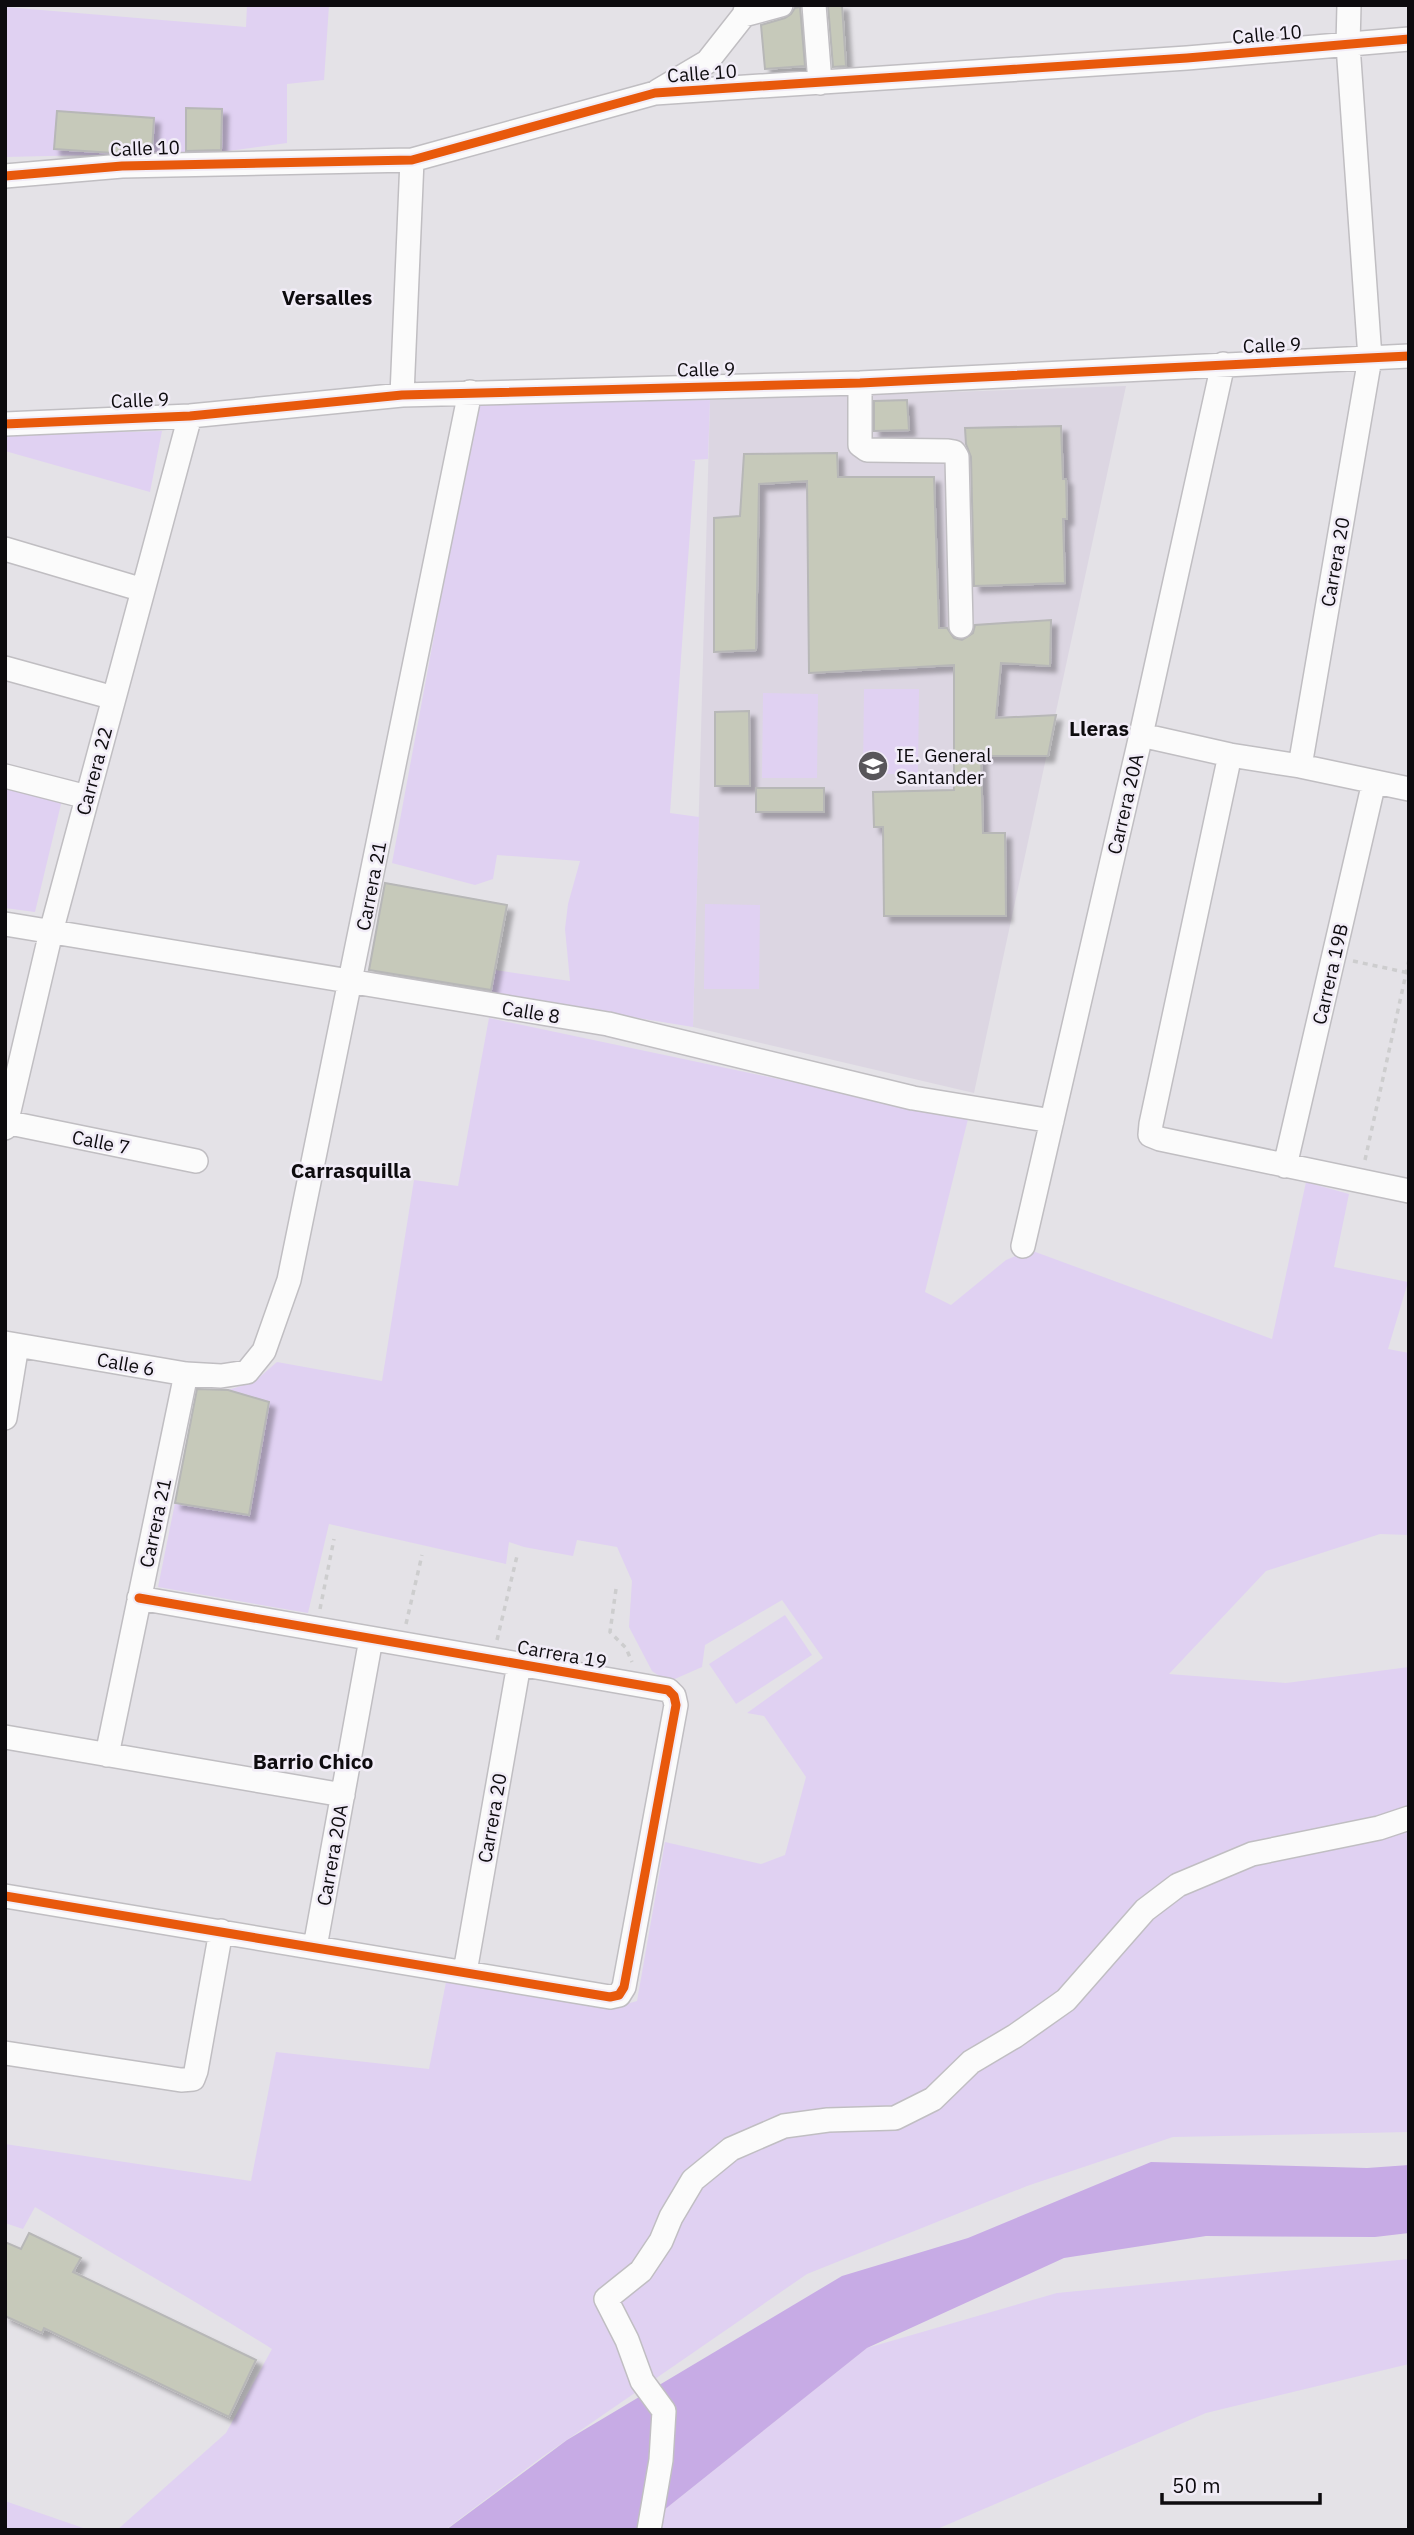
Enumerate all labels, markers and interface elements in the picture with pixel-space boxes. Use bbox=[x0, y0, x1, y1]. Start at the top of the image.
street label: Calle 10 bbox=[1231, 19, 1303, 49]
street label: Calle 10 bbox=[666, 59, 738, 87]
street label: Calle 10 bbox=[110, 135, 180, 161]
district label: Versalles bbox=[282, 283, 372, 311]
street label: Calle 9 bbox=[1242, 332, 1302, 358]
street label: Calle 9 bbox=[677, 356, 735, 382]
street label: Calle 9 bbox=[110, 387, 170, 413]
street label: Carrera 20 bbox=[1315, 515, 1355, 609]
district label: Lleras bbox=[1069, 714, 1129, 742]
street label: Carrera 22 bbox=[71, 724, 117, 818]
place label: IE. General Santander bbox=[896, 743, 991, 789]
school or university icon: IE. General Santander bbox=[856, 749, 890, 783]
street label: Carrera 20A bbox=[1102, 751, 1148, 857]
street label: Carrera 21 bbox=[351, 839, 391, 933]
street label: Carrera 19B bbox=[1307, 921, 1353, 1027]
street label: Calle 8 bbox=[500, 996, 562, 1028]
street label: Calle 7 bbox=[70, 1125, 132, 1159]
district label: Carrasquilla bbox=[291, 1156, 411, 1184]
street label: Calle 6 bbox=[95, 1347, 157, 1381]
street label: Carrera 21 bbox=[134, 1476, 176, 1570]
street label: Carrera 19 bbox=[515, 1634, 609, 1674]
district label: Barrio Chico bbox=[253, 1747, 373, 1775]
street label: Carrera 20 bbox=[472, 1771, 512, 1865]
street label: Carrera 20A bbox=[311, 1802, 353, 1908]
scale bar bbox=[1162, 2462, 1320, 2506]
text: 50 m bbox=[1172, 2471, 1221, 2499]

